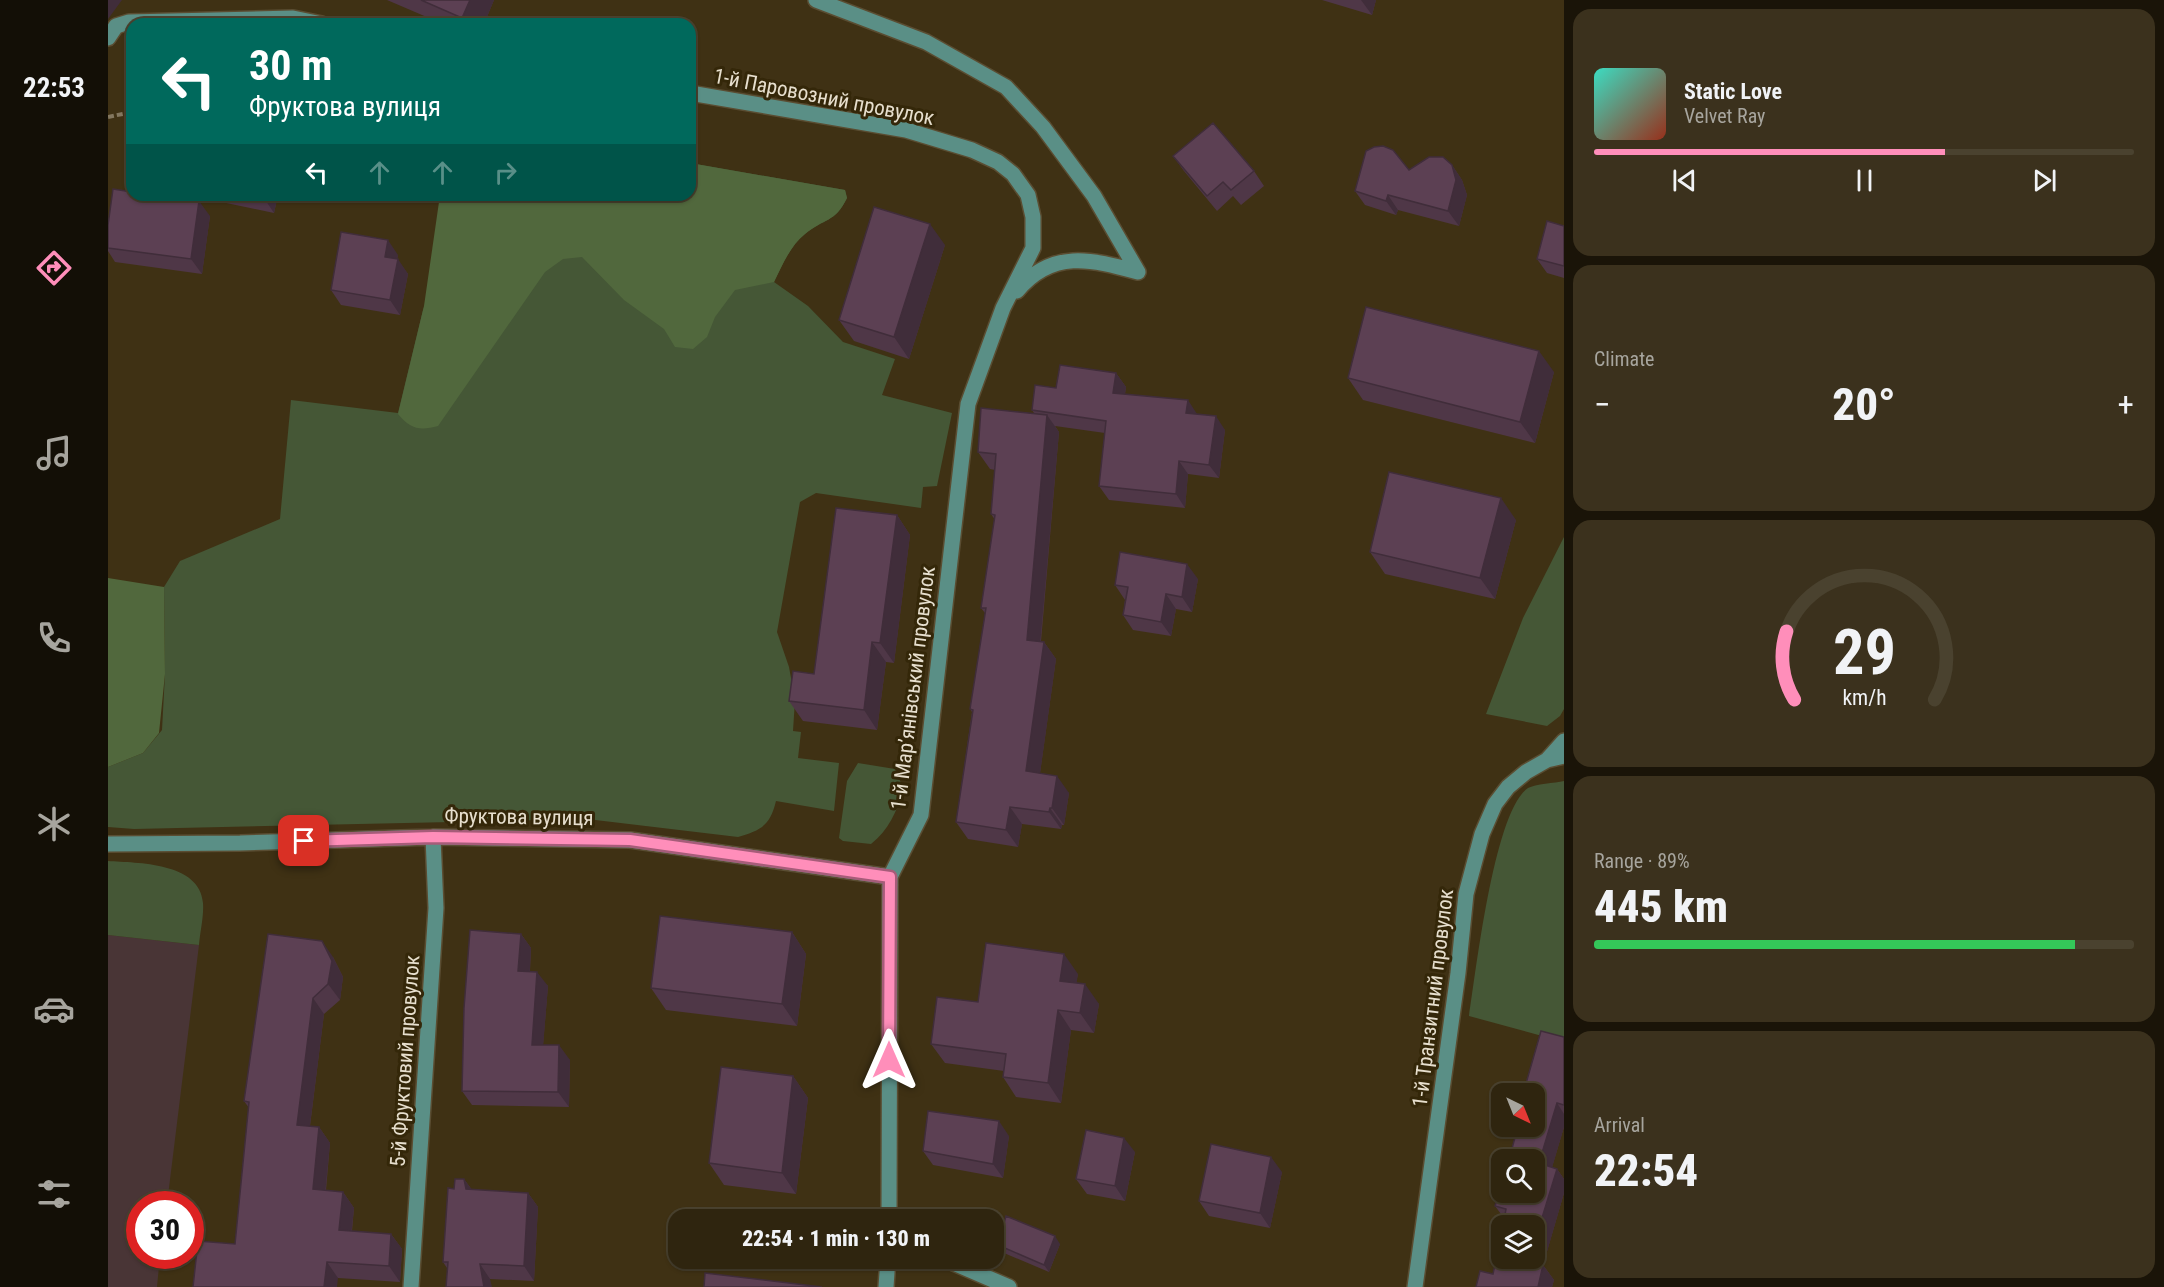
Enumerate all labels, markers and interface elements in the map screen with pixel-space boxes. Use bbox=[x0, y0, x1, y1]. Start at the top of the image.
text: 30 m bbox=[249, 41, 332, 90]
icon: left bbox=[150, 42, 228, 120]
street label: 1-й Паровозний провулок bbox=[712, 64, 936, 130]
text: 22:53 bbox=[23, 72, 85, 104]
text: Static Love bbox=[1684, 79, 1782, 104]
text: Фруктова вулиця bbox=[249, 91, 441, 123]
text: Velvet Ray bbox=[1684, 104, 1765, 128]
icon: left bbox=[300, 156, 333, 189]
icon: ahead bbox=[363, 156, 396, 189]
icon: ahead bbox=[426, 156, 459, 189]
icon: right bbox=[489, 156, 522, 189]
icon: previous bbox=[1668, 164, 1701, 197]
icon: pause bbox=[1848, 164, 1881, 197]
icon: next bbox=[2028, 164, 2061, 197]
icon: directions bbox=[33, 247, 75, 289]
text: Climate bbox=[1594, 347, 1654, 371]
text: 20° bbox=[1832, 378, 1896, 431]
text: − bbox=[1594, 385, 1611, 424]
text: + bbox=[2118, 385, 2134, 424]
icon: music bbox=[33, 432, 75, 474]
street label: 1-й Марʼянівський провулок bbox=[886, 565, 940, 811]
icon: phone bbox=[33, 617, 75, 659]
text: 29 bbox=[1832, 617, 1896, 690]
text: km/h bbox=[1842, 686, 1886, 711]
icon: climate bbox=[33, 803, 75, 845]
street label: Фруктова вулиця bbox=[444, 804, 594, 830]
pin bbox=[278, 815, 329, 866]
icon: arrive bbox=[287, 824, 320, 857]
text: Range · 89% bbox=[1594, 849, 1690, 873]
text: 445 km bbox=[1594, 880, 1728, 933]
street label: 1-й Транзитний провулок bbox=[1408, 888, 1458, 1108]
street label: 5-й Фруктовий провулок bbox=[386, 954, 424, 1168]
icon: car bbox=[33, 988, 75, 1030]
position arrow bbox=[857, 1028, 921, 1092]
north arrow bbox=[1491, 1083, 1545, 1137]
map controls bbox=[1491, 1083, 1545, 1269]
text: Arrival bbox=[1594, 1113, 1645, 1137]
text: 22:54 bbox=[1594, 1144, 1698, 1197]
button: search bbox=[1491, 1149, 1545, 1203]
icon: filters bbox=[33, 1173, 75, 1215]
speed limit sign: 30 bbox=[126, 1191, 204, 1269]
button: layers bbox=[1491, 1215, 1545, 1269]
text: 22:54 · 1 min · 130 m bbox=[742, 1226, 930, 1251]

